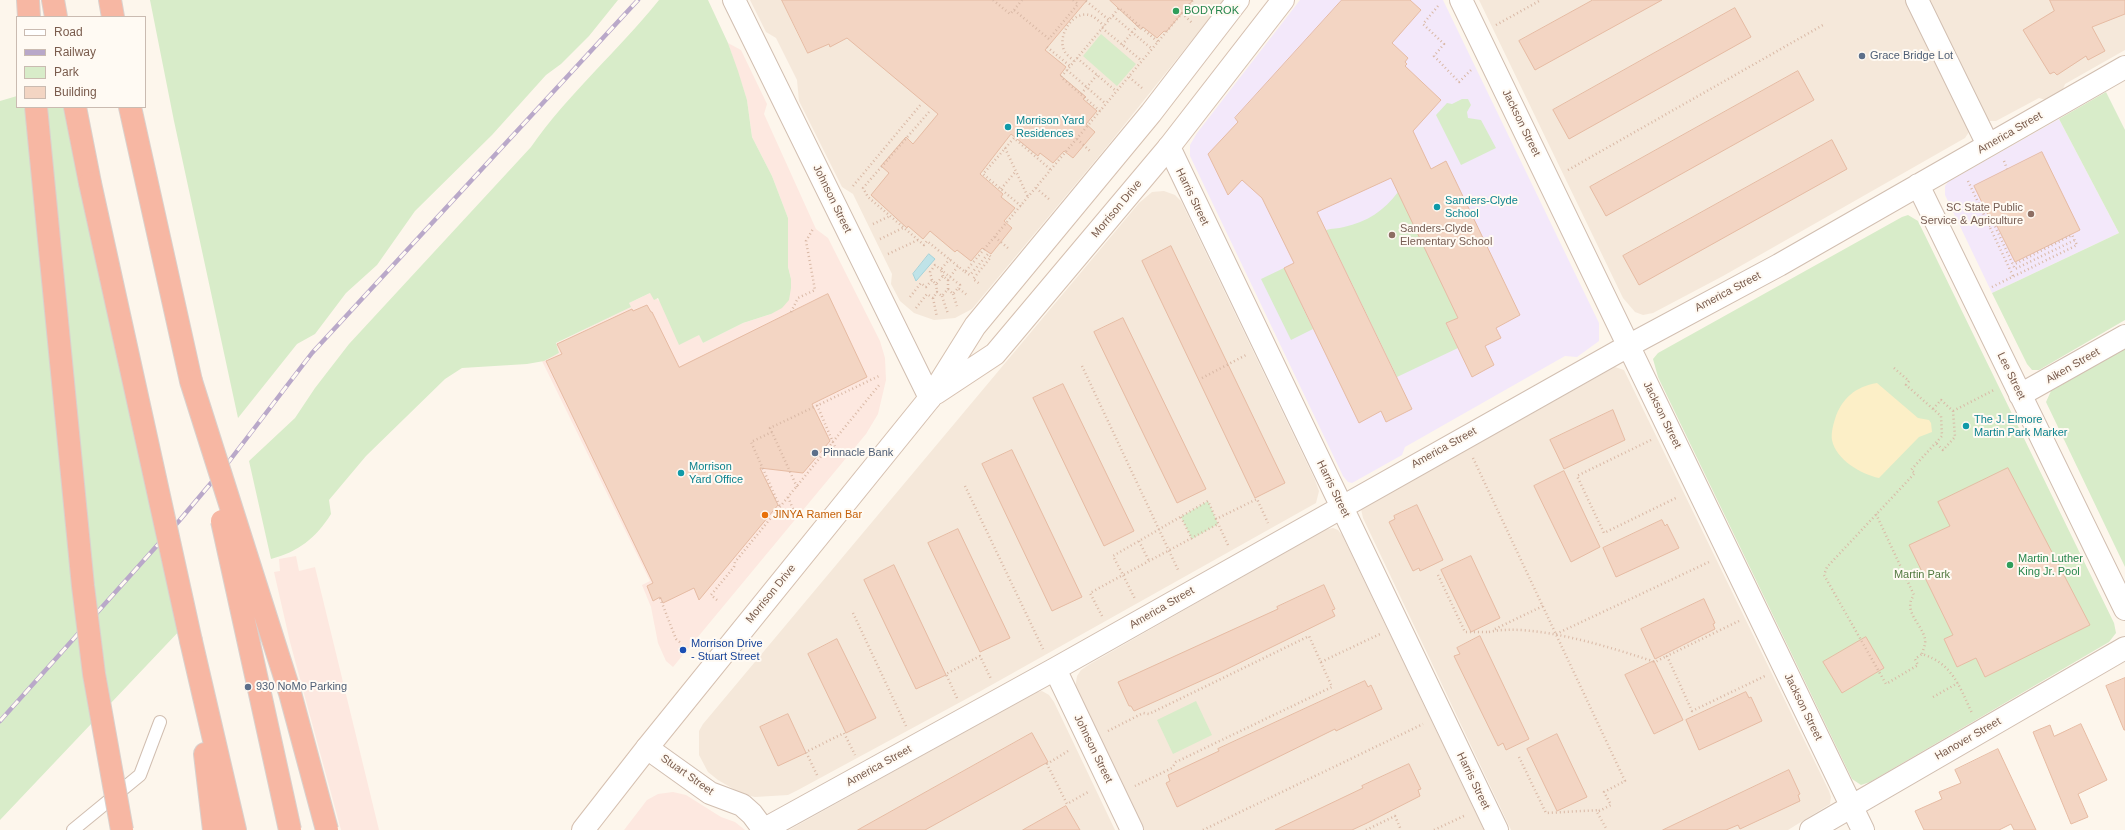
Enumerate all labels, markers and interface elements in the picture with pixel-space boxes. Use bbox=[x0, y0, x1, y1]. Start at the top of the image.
place label: BODYROK bbox=[1184, 4, 1239, 18]
marker: BODYROK bbox=[1171, 6, 1181, 16]
legend bbox=[16, 16, 146, 108]
text: Road bbox=[54, 25, 83, 39]
text: Railway bbox=[54, 45, 96, 59]
place label: Grace Bridge Lot bbox=[1870, 49, 1953, 63]
marker: Grace Bridge Lot bbox=[1857, 51, 1867, 61]
text: Park bbox=[54, 65, 79, 79]
text: Building bbox=[54, 85, 97, 99]
street label: Jackson Street bbox=[1499, 87, 1543, 159]
street label: America Street bbox=[1975, 109, 2045, 157]
place label: Morrison Yard Residences bbox=[1016, 114, 1084, 140]
marker: Morrison Yard Residences bbox=[1003, 122, 1013, 132]
street label: Johnson Street bbox=[810, 163, 854, 235]
street label: Harris Street bbox=[1173, 166, 1211, 228]
street label: Morrison Drive bbox=[1089, 177, 1145, 241]
place label: Sanders-Clyde School bbox=[1445, 194, 1518, 220]
place label: SC State Public Service & Agriculture bbox=[1920, 201, 2023, 227]
marker: Sanders-Clyde School bbox=[1432, 202, 1442, 212]
marker: SC State Public Service & Agriculture bbox=[2026, 209, 2036, 219]
place label: Sanders-Clyde Elementary School bbox=[1400, 222, 1492, 248]
marker: Sanders-Clyde Elementary School bbox=[1387, 230, 1397, 240]
street label: America Street bbox=[1693, 269, 1763, 315]
street label: Aiken Street bbox=[2044, 345, 2102, 387]
street label: Lee Street bbox=[1994, 350, 2028, 402]
street label: Jackson Street bbox=[1640, 379, 1684, 451]
place label: The J. Elmore Martin Park Marker bbox=[1974, 413, 2068, 439]
marker: The J. Elmore Martin Park Marker bbox=[1961, 421, 1971, 431]
street label: America Street bbox=[1409, 425, 1479, 471]
place label: Pinnacle Bank bbox=[823, 446, 893, 460]
marker: Pinnacle Bank bbox=[810, 448, 820, 458]
street label: Harris Street bbox=[1314, 458, 1352, 520]
place label: Morrison Yard Office bbox=[689, 460, 743, 486]
marker: Morrison Yard Office bbox=[676, 468, 686, 478]
place label: JINYA Ramen Bar bbox=[773, 508, 862, 522]
marker: JINYA Ramen Bar bbox=[760, 510, 770, 520]
place label: Martin Luther King Jr. Pool bbox=[2018, 552, 2083, 578]
marker: Martin Luther King Jr. Pool bbox=[2005, 560, 2015, 570]
street label: Morrison Drive bbox=[743, 562, 799, 626]
park label: Martin Park bbox=[1894, 568, 1950, 582]
street label: America Street bbox=[1127, 584, 1197, 632]
place label: Morrison Drive - Stuart Street bbox=[691, 637, 763, 663]
marker: Morrison Drive - Stuart Street bbox=[678, 645, 688, 655]
street label: Jackson Street bbox=[1781, 671, 1825, 743]
place label: 930 NoMo Parking bbox=[256, 680, 347, 694]
marker: 930 NoMo Parking bbox=[243, 682, 253, 692]
street label: Johnson Street bbox=[1071, 713, 1115, 785]
street label: Hanover Street bbox=[1933, 715, 2003, 763]
street label: America Street bbox=[844, 743, 914, 789]
street label: Harris Street bbox=[1454, 750, 1492, 812]
street label: Stuart Street bbox=[658, 752, 716, 798]

